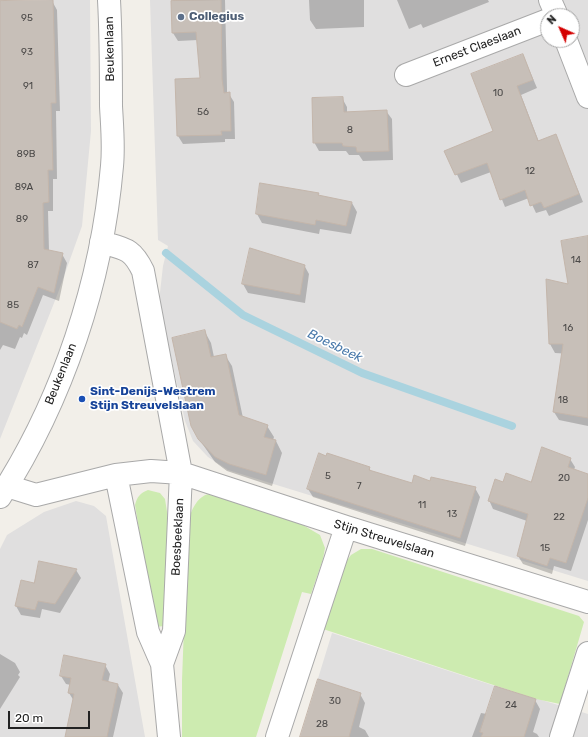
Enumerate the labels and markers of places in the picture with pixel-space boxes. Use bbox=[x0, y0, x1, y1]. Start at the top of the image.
place label: Collegius bbox=[189, 10, 244, 24]
marker: Collegius bbox=[176, 12, 186, 22]
place label: Sint-Denijs-Westrem Stijn Streuvelslaan bbox=[90, 385, 216, 413]
marker: Sint-Denijs-Westrem Stijn Streuvelslaan bbox=[77, 394, 87, 404]

